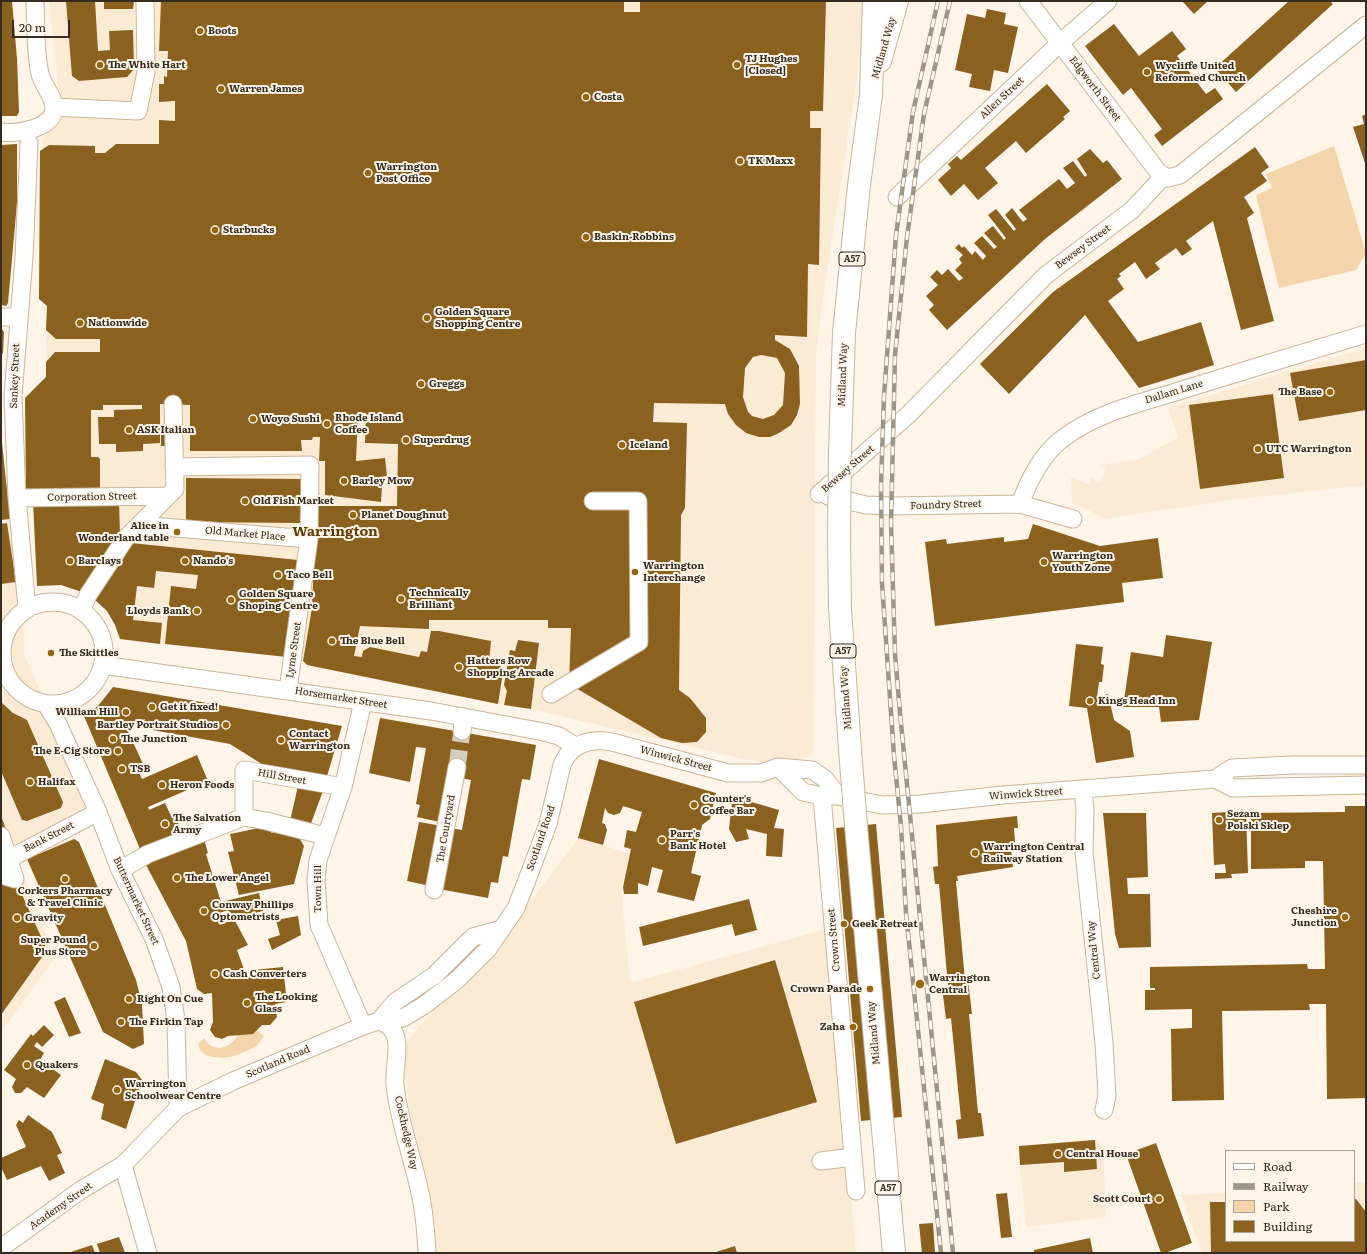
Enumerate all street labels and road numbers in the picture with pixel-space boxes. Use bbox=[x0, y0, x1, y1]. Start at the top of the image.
street label: Midland Way bbox=[869, 16, 899, 80]
street label: Edgworth Street bbox=[1067, 54, 1123, 124]
street label: Allen Street bbox=[977, 74, 1027, 122]
street label: Bewsey Street bbox=[1053, 222, 1113, 272]
road number: A57 bbox=[839, 252, 865, 266]
street label: Sankey Street bbox=[8, 343, 22, 409]
street label: Midland Way bbox=[836, 343, 850, 407]
street label: Dallam Lane bbox=[1143, 377, 1205, 407]
street label: Bewsey Street bbox=[819, 443, 877, 495]
street label: Corporation Street bbox=[47, 490, 137, 504]
street label: Foundry Street bbox=[910, 498, 982, 512]
street label: Old Market Place bbox=[204, 525, 286, 543]
street label: Lyme Street bbox=[284, 621, 304, 679]
road number: A57 bbox=[830, 644, 856, 658]
street label: Midland Way bbox=[838, 666, 854, 730]
street label: Horsemarket Street bbox=[294, 685, 388, 711]
street label: Winwick Street bbox=[639, 744, 713, 774]
street label: Hill Street bbox=[257, 767, 307, 787]
street label: Winwick Street bbox=[989, 785, 1063, 803]
street label: The Courtyard bbox=[434, 794, 458, 864]
street label: Scotland Road bbox=[524, 804, 558, 872]
street label: Bank Street bbox=[22, 819, 76, 855]
street label: Buttermarket Street bbox=[110, 855, 162, 947]
street label: Town Hill bbox=[312, 865, 324, 913]
street label: Crown Street bbox=[825, 908, 843, 972]
street label: Central Way bbox=[1085, 920, 1103, 980]
street label: Midland Way bbox=[865, 1001, 883, 1065]
street label: Scotland Road bbox=[244, 1043, 312, 1081]
street label: Cockhedge Way bbox=[392, 1095, 420, 1171]
street label: Academy Street bbox=[27, 1180, 95, 1232]
road number: A57 bbox=[875, 1181, 901, 1195]

